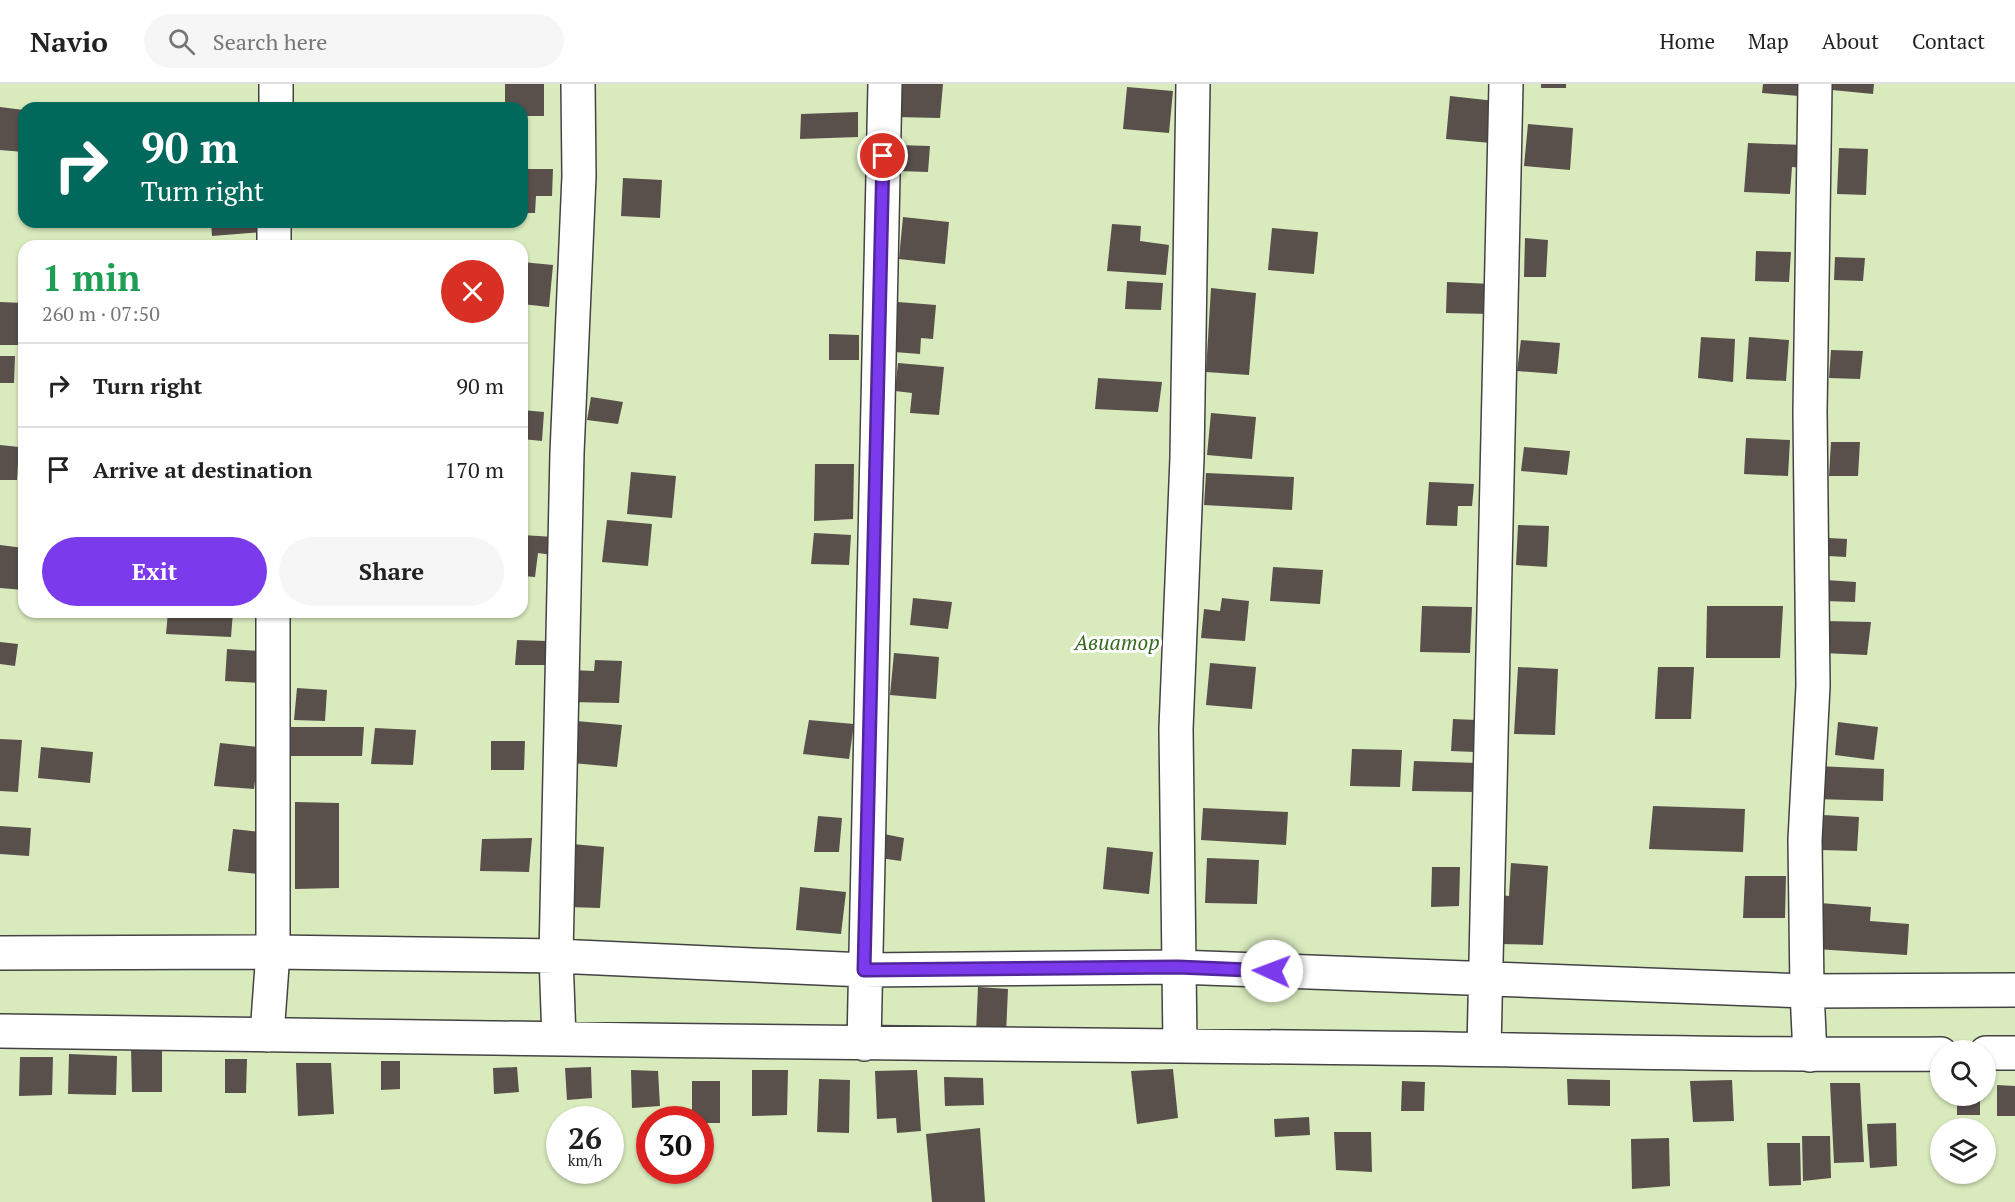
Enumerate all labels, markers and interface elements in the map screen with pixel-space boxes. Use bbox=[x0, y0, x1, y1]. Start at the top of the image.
search box bbox=[144, 14, 564, 68]
text: Navio bbox=[30, 23, 108, 60]
icon: search bbox=[165, 25, 198, 58]
text: Search here bbox=[213, 27, 327, 56]
text: Home bbox=[1659, 27, 1715, 55]
text: Map bbox=[1748, 27, 1789, 55]
text: About bbox=[1822, 27, 1879, 55]
text: Contact bbox=[1912, 27, 1985, 55]
text: 90 m bbox=[141, 119, 239, 175]
icon: right bbox=[42, 126, 120, 204]
pin bbox=[857, 130, 908, 181]
icon: arrive bbox=[866, 139, 899, 172]
text: Turn right bbox=[141, 173, 264, 209]
text: 1 min bbox=[42, 254, 140, 301]
button: close bbox=[441, 260, 504, 323]
text: 260 m · 07:50 bbox=[42, 300, 160, 327]
icon: right bbox=[42, 369, 75, 402]
text: Turn right bbox=[93, 371, 202, 400]
text: 90 m bbox=[456, 371, 504, 400]
icon: arrive bbox=[42, 453, 75, 486]
text: Arrive at destination bbox=[93, 455, 312, 484]
text: 170 m bbox=[444, 455, 504, 484]
button: Exit bbox=[42, 537, 267, 606]
button: Share bbox=[279, 537, 504, 606]
park label: Авиатор bbox=[1072, 628, 1160, 656]
position arrow bbox=[1240, 939, 1304, 1003]
map controls bbox=[1930, 1040, 1996, 1184]
button: search bbox=[1930, 1040, 1996, 1106]
speed limit sign: 30 bbox=[636, 1106, 714, 1184]
text: 26 bbox=[568, 1118, 602, 1158]
button: layers bbox=[1930, 1118, 1996, 1184]
text: km/h bbox=[568, 1150, 602, 1170]

